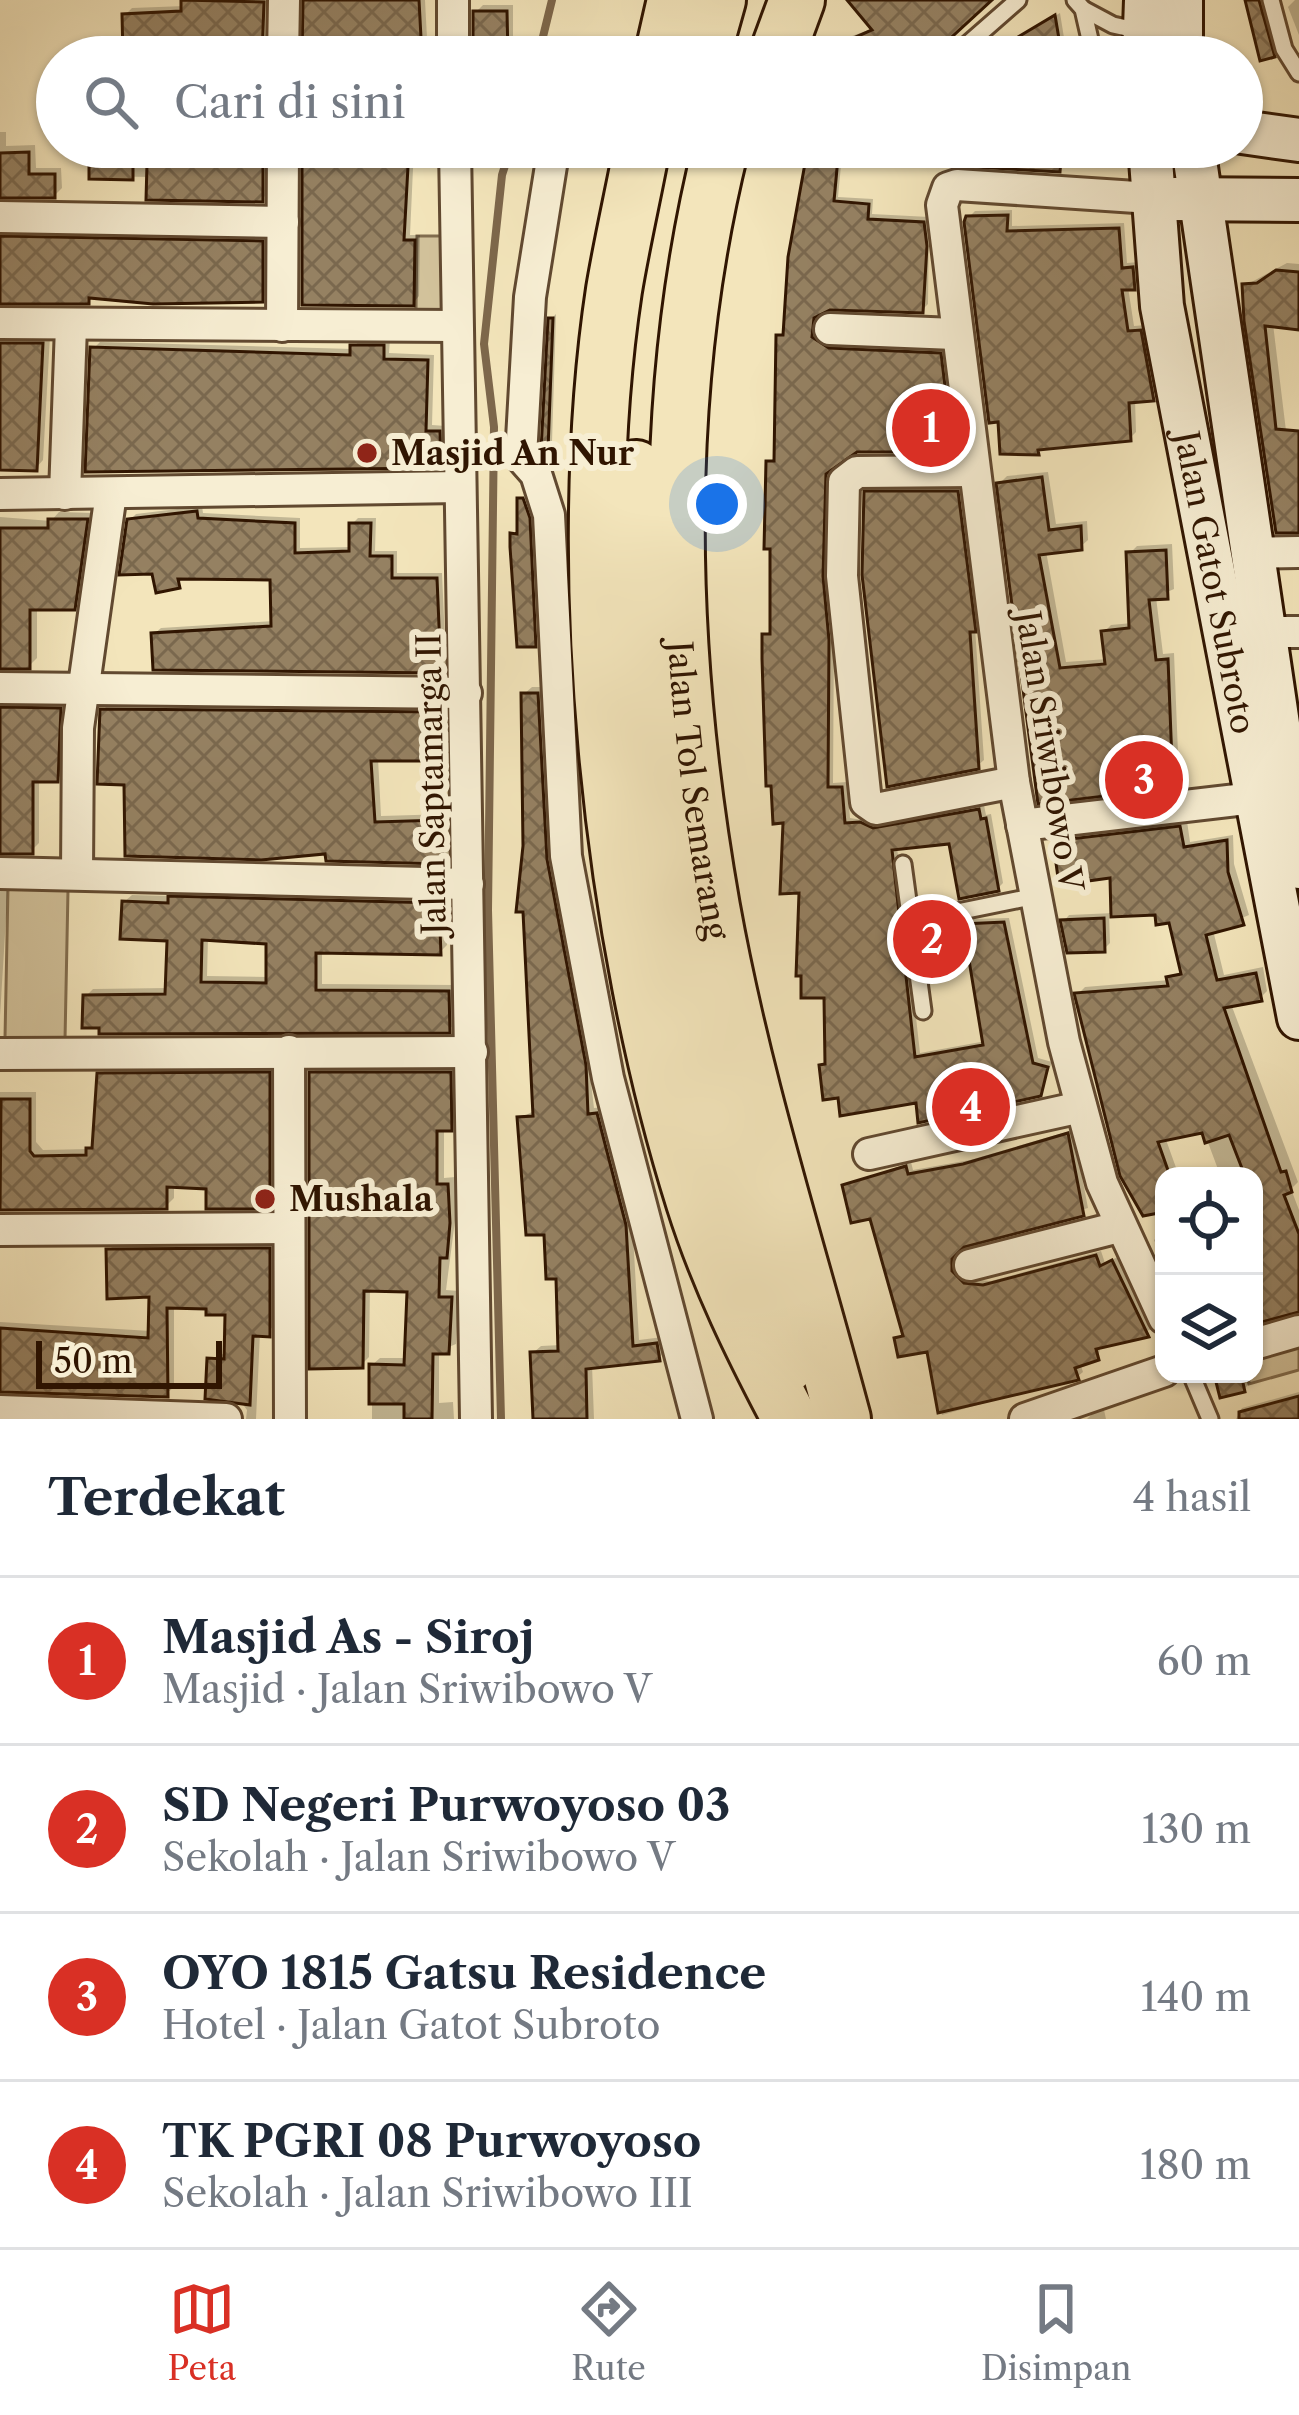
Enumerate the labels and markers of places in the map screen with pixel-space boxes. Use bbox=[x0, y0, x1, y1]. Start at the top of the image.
pin: 1 bbox=[892, 383, 970, 473]
place label: Masjid An Nur bbox=[391, 433, 634, 474]
marker: Masjid An Nur bbox=[354, 440, 380, 466]
pin: 3 bbox=[1105, 735, 1183, 825]
pin: 2 bbox=[893, 894, 971, 984]
pin: 4 bbox=[932, 1062, 1010, 1152]
place label: Mushala bbox=[289, 1179, 434, 1220]
marker: Mushala bbox=[252, 1186, 278, 1212]

